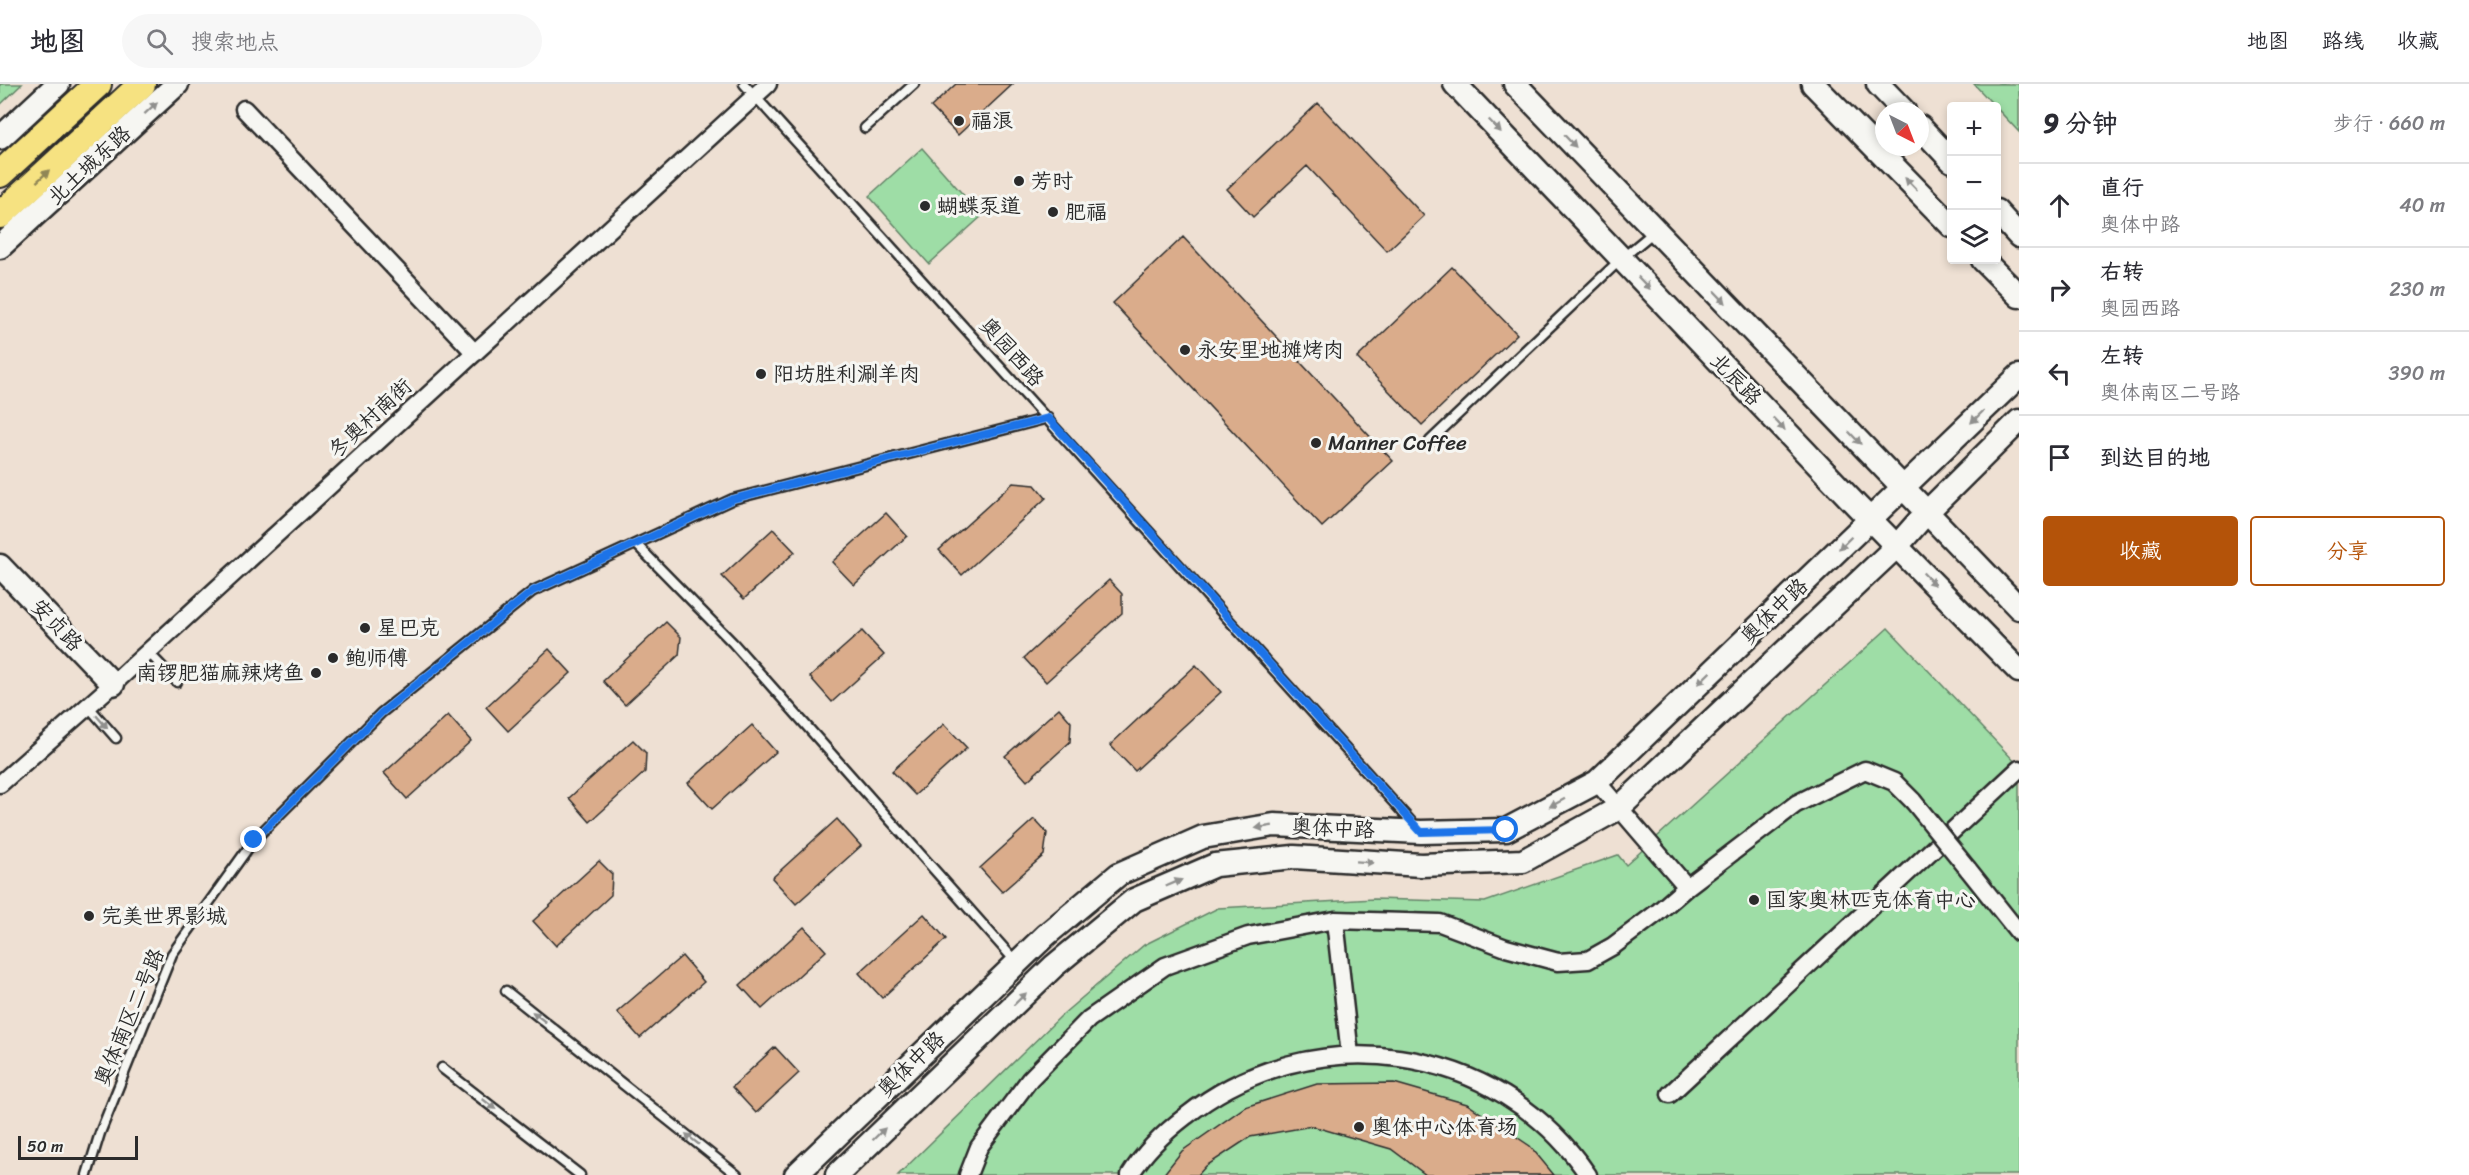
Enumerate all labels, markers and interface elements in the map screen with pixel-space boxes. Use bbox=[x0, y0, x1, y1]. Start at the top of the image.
search box bbox=[122, 14, 542, 68]
text: 地图 bbox=[30, 17, 86, 66]
text: 搜索地点 bbox=[191, 22, 279, 61]
text: 地图 bbox=[2247, 22, 2289, 60]
text: 路线 bbox=[2322, 22, 2364, 60]
text: 收藏 bbox=[2397, 22, 2439, 60]
icon: search bbox=[143, 25, 176, 58]
text: 9 分钟 bbox=[2043, 100, 2118, 146]
one-way arrow bbox=[144, 101, 159, 115]
place label: 福浪 bbox=[971, 102, 1013, 140]
north arrow bbox=[1875, 102, 1929, 156]
map controls bbox=[1947, 102, 2001, 264]
button: + bbox=[1947, 102, 2001, 156]
text: 步行 · 660 m bbox=[2333, 106, 2445, 141]
marker: 福浪 bbox=[952, 114, 966, 128]
street label: 北土城东路 bbox=[38, 115, 140, 215]
one-way arrow bbox=[1488, 119, 1502, 134]
one-way arrow bbox=[1563, 134, 1577, 149]
button: − bbox=[1947, 156, 2001, 210]
place label: 芳时 bbox=[1031, 162, 1073, 200]
text: 直行 bbox=[2100, 168, 2144, 207]
one-way arrow bbox=[36, 169, 50, 183]
marker: 芳时 bbox=[1012, 174, 1026, 188]
one-way arrow bbox=[1904, 178, 1918, 192]
place label: 蝴蝶泵道 bbox=[937, 187, 1021, 225]
text: 40 m bbox=[2399, 188, 2445, 223]
icon: ahead bbox=[2043, 189, 2076, 222]
place label: 肥福 bbox=[1065, 193, 1107, 231]
marker: 蝴蝶泵道 bbox=[918, 199, 932, 213]
marker: 肥福 bbox=[1046, 205, 1060, 219]
text: 奥体中路 bbox=[2100, 207, 2180, 242]
button: layers bbox=[1947, 210, 2001, 264]
text: 右转 bbox=[2100, 252, 2144, 291]
text: 230 m bbox=[2389, 272, 2445, 307]
icon: right bbox=[2043, 273, 2076, 306]
one-way arrow bbox=[1637, 275, 1651, 290]
one-way arrow bbox=[1712, 290, 1726, 304]
text: 奥园西路 bbox=[2100, 291, 2180, 326]
street label: 奥园西路 bbox=[970, 308, 1054, 396]
place label: 永安里地摊烤肉 bbox=[1197, 331, 1344, 369]
text: 左转 bbox=[2100, 336, 2144, 375]
marker: 永安里地摊烤肉 bbox=[1178, 343, 1192, 357]
street label: 北辰路 bbox=[1700, 343, 1772, 415]
place label: 阳坊胜利涮羊肉 bbox=[773, 355, 920, 393]
text: 390 m bbox=[2389, 356, 2445, 391]
icon: left bbox=[2043, 357, 2076, 390]
marker: 阳坊胜利涮羊肉 bbox=[754, 367, 768, 381]
street label: 冬奥村南街 bbox=[319, 368, 421, 468]
text: 奥体南区二号路 bbox=[2100, 375, 2240, 410]
one-way arrow bbox=[1971, 409, 1985, 423]
one-way arrow bbox=[1771, 416, 1785, 430]
place label: Manner Coffee bbox=[1328, 424, 1467, 462]
one-way arrow bbox=[1847, 431, 1861, 445]
marker: Manner Coffee bbox=[1309, 436, 1323, 450]
text: 到达目的地 bbox=[2100, 438, 2210, 477]
icon: arrive bbox=[2043, 441, 2076, 474]
button: 收藏 bbox=[2043, 516, 2238, 586]
button: 分享 bbox=[2250, 516, 2445, 586]
one-way arrow bbox=[1838, 535, 1852, 549]
street label: 奥体中路 bbox=[1731, 568, 1817, 654]
one-way arrow bbox=[1922, 571, 1936, 586]
street label: 安贞路 bbox=[21, 589, 93, 661]
place label: 星巴克 bbox=[377, 609, 440, 647]
marker: 星巴克 bbox=[358, 621, 372, 635]
place label: 鲍师傅 bbox=[345, 639, 408, 677]
marker: 鲍师傅 bbox=[326, 651, 340, 665]
place label: 南锣肥猫麻辣烤鱼 bbox=[136, 654, 304, 692]
marker: 南锣肥猫麻辣烤鱼 bbox=[309, 666, 323, 680]
one-way arrow bbox=[1697, 671, 1712, 685]
one-way arrow bbox=[95, 714, 108, 729]
one-way arrow bbox=[1548, 798, 1565, 808]
street label: 奥体中路 bbox=[1290, 807, 1376, 849]
route start bbox=[1492, 816, 1518, 842]
one-way arrow bbox=[1254, 823, 1273, 832]
route end bbox=[240, 826, 266, 852]
one-way arrow bbox=[1355, 857, 1374, 866]
one-way arrow bbox=[1165, 878, 1183, 887]
place label: 国家奥林匹克体育中心 bbox=[1766, 881, 1976, 919]
marker: 国家奥林匹克体育中心 bbox=[1747, 893, 1761, 907]
place label: 完美世界影城 bbox=[101, 897, 227, 935]
marker: 完美世界影城 bbox=[82, 909, 96, 923]
street label: 奥体南区二号路 bbox=[83, 942, 175, 1092]
one-way arrow bbox=[1012, 992, 1027, 1006]
one-way arrow bbox=[531, 1011, 547, 1024]
street label: 奥体中路 bbox=[868, 1021, 954, 1107]
one-way arrow bbox=[481, 1097, 496, 1109]
place label: 奥体中心体育场 bbox=[1371, 1108, 1518, 1146]
marker: 奥体中心体育场 bbox=[1352, 1120, 1366, 1134]
one-way arrow bbox=[872, 1128, 886, 1142]
text: 50 m bbox=[27, 1132, 63, 1161]
scale bar bbox=[18, 1133, 138, 1160]
one-way arrow bbox=[684, 1133, 699, 1145]

